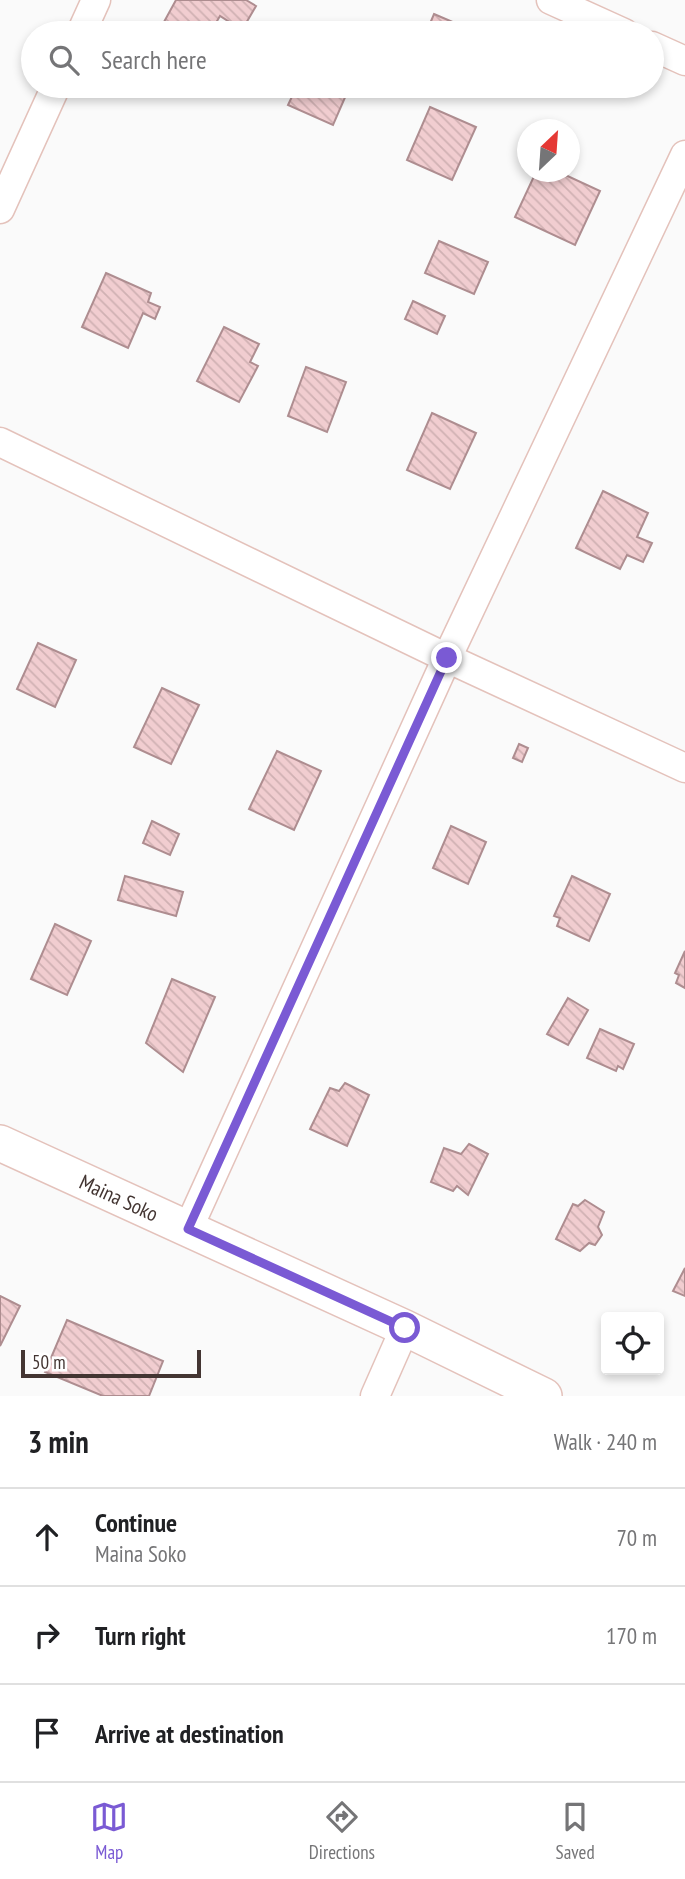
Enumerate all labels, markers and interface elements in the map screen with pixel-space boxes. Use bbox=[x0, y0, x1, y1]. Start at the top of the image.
search box bbox=[21, 21, 664, 98]
icon: search bbox=[45, 41, 83, 79]
text: Search here bbox=[101, 43, 207, 76]
north arrow bbox=[517, 119, 580, 182]
route end bbox=[431, 642, 462, 673]
street label: Maina Soko bbox=[76, 1168, 163, 1227]
route start bbox=[389, 1312, 420, 1343]
map controls bbox=[601, 1312, 664, 1375]
button: locate bbox=[601, 1312, 664, 1375]
scale bar bbox=[21, 1347, 201, 1379]
text: 50 m bbox=[32, 1350, 66, 1374]
text: 3 min bbox=[28, 1422, 89, 1461]
text: Walk · 240 m bbox=[554, 1427, 657, 1456]
text: Continue bbox=[95, 1506, 177, 1539]
icon: ahead bbox=[28, 1518, 66, 1556]
text: 70 m bbox=[616, 1523, 657, 1552]
text: Maina Soko bbox=[95, 1539, 186, 1568]
icon: right bbox=[28, 1616, 66, 1654]
text: Turn right bbox=[95, 1619, 186, 1652]
text: 170 m bbox=[606, 1621, 657, 1650]
icon: arrive bbox=[28, 1714, 66, 1752]
text: Arrive at destination bbox=[95, 1717, 284, 1750]
tab: Map bbox=[90, 1798, 128, 1864]
tab: Directions bbox=[309, 1798, 375, 1864]
tab: Saved bbox=[556, 1798, 595, 1864]

